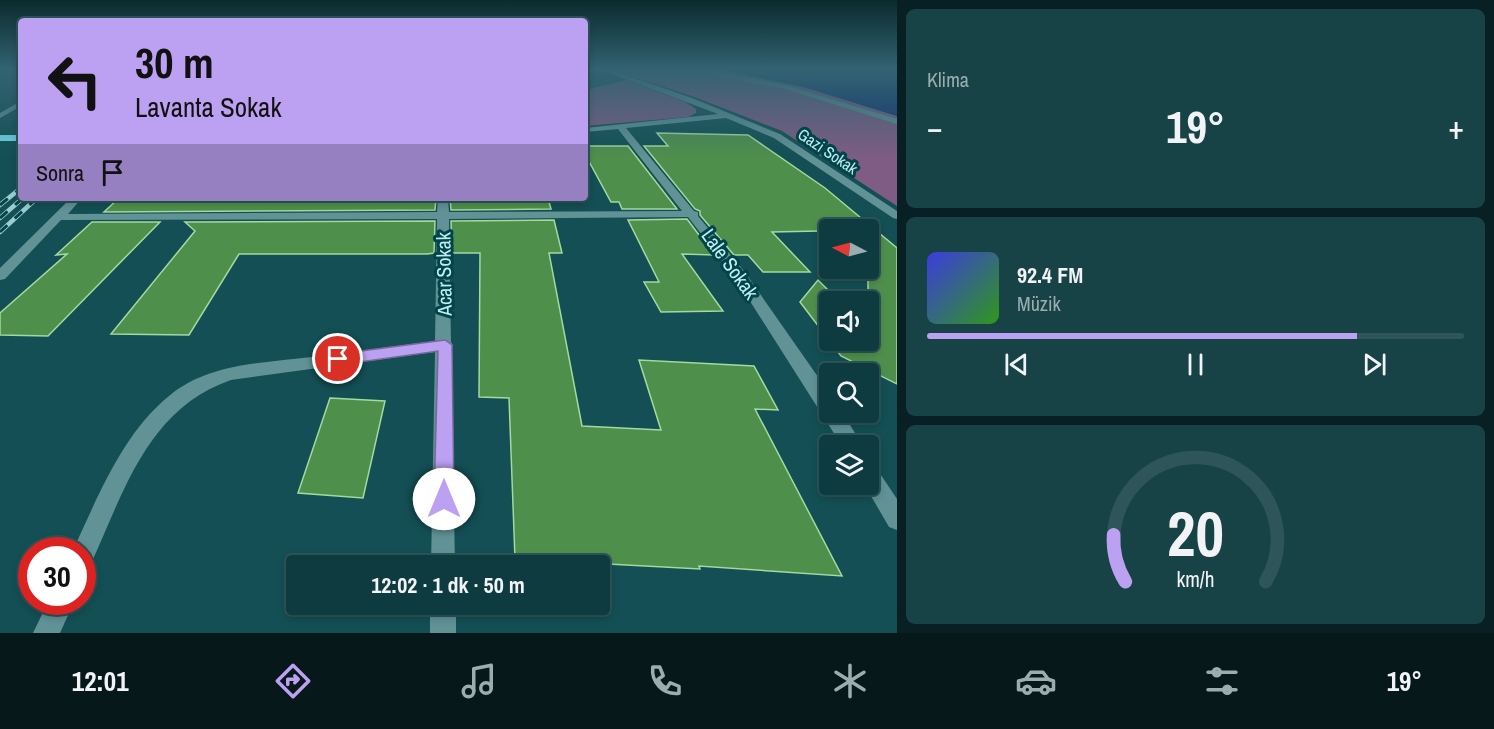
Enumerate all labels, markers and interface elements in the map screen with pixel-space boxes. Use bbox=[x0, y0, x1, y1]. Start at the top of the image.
text: 30 m bbox=[135, 35, 214, 91]
icon: left bbox=[36, 42, 114, 120]
text: Klima bbox=[927, 66, 969, 93]
text: Lavanta Sokak bbox=[135, 89, 281, 125]
text: 19° bbox=[1166, 96, 1225, 157]
text: − bbox=[927, 105, 943, 149]
text: + bbox=[1448, 105, 1464, 149]
street label: Gazi Sokak bbox=[794, 123, 863, 179]
icon: arrive bbox=[96, 156, 129, 189]
text: Sonra bbox=[36, 158, 84, 188]
north arrow bbox=[819, 219, 879, 279]
map controls bbox=[819, 219, 879, 495]
street label: Lale Sokak bbox=[696, 223, 766, 305]
street label: Acar Sokak bbox=[429, 231, 458, 317]
text: 92.4 FM bbox=[1017, 260, 1083, 290]
text: Müzik bbox=[1017, 290, 1061, 317]
button: sound bbox=[819, 291, 879, 351]
pin bbox=[312, 333, 363, 384]
icon: arrive bbox=[321, 342, 354, 375]
icon: previous bbox=[1000, 348, 1033, 381]
icon: pause bbox=[1179, 348, 1212, 381]
icon: next bbox=[1358, 348, 1391, 381]
button: search bbox=[819, 363, 879, 423]
button: layers bbox=[819, 435, 879, 495]
position arrow bbox=[412, 467, 476, 531]
text: 20 bbox=[1167, 491, 1224, 575]
speed limit sign: 30 bbox=[18, 537, 96, 615]
text: km/h bbox=[1176, 565, 1215, 594]
text: 12:02 · 1 dk · 50 m bbox=[371, 570, 525, 600]
icon: directions bbox=[272, 660, 314, 702]
icon: music bbox=[458, 660, 500, 702]
icon: phone bbox=[644, 660, 686, 702]
icon: climate bbox=[829, 660, 871, 702]
icon: car bbox=[1015, 660, 1057, 702]
icon: filters bbox=[1201, 660, 1243, 702]
text: 12:01 bbox=[72, 663, 128, 699]
text: 19° bbox=[1387, 663, 1422, 699]

